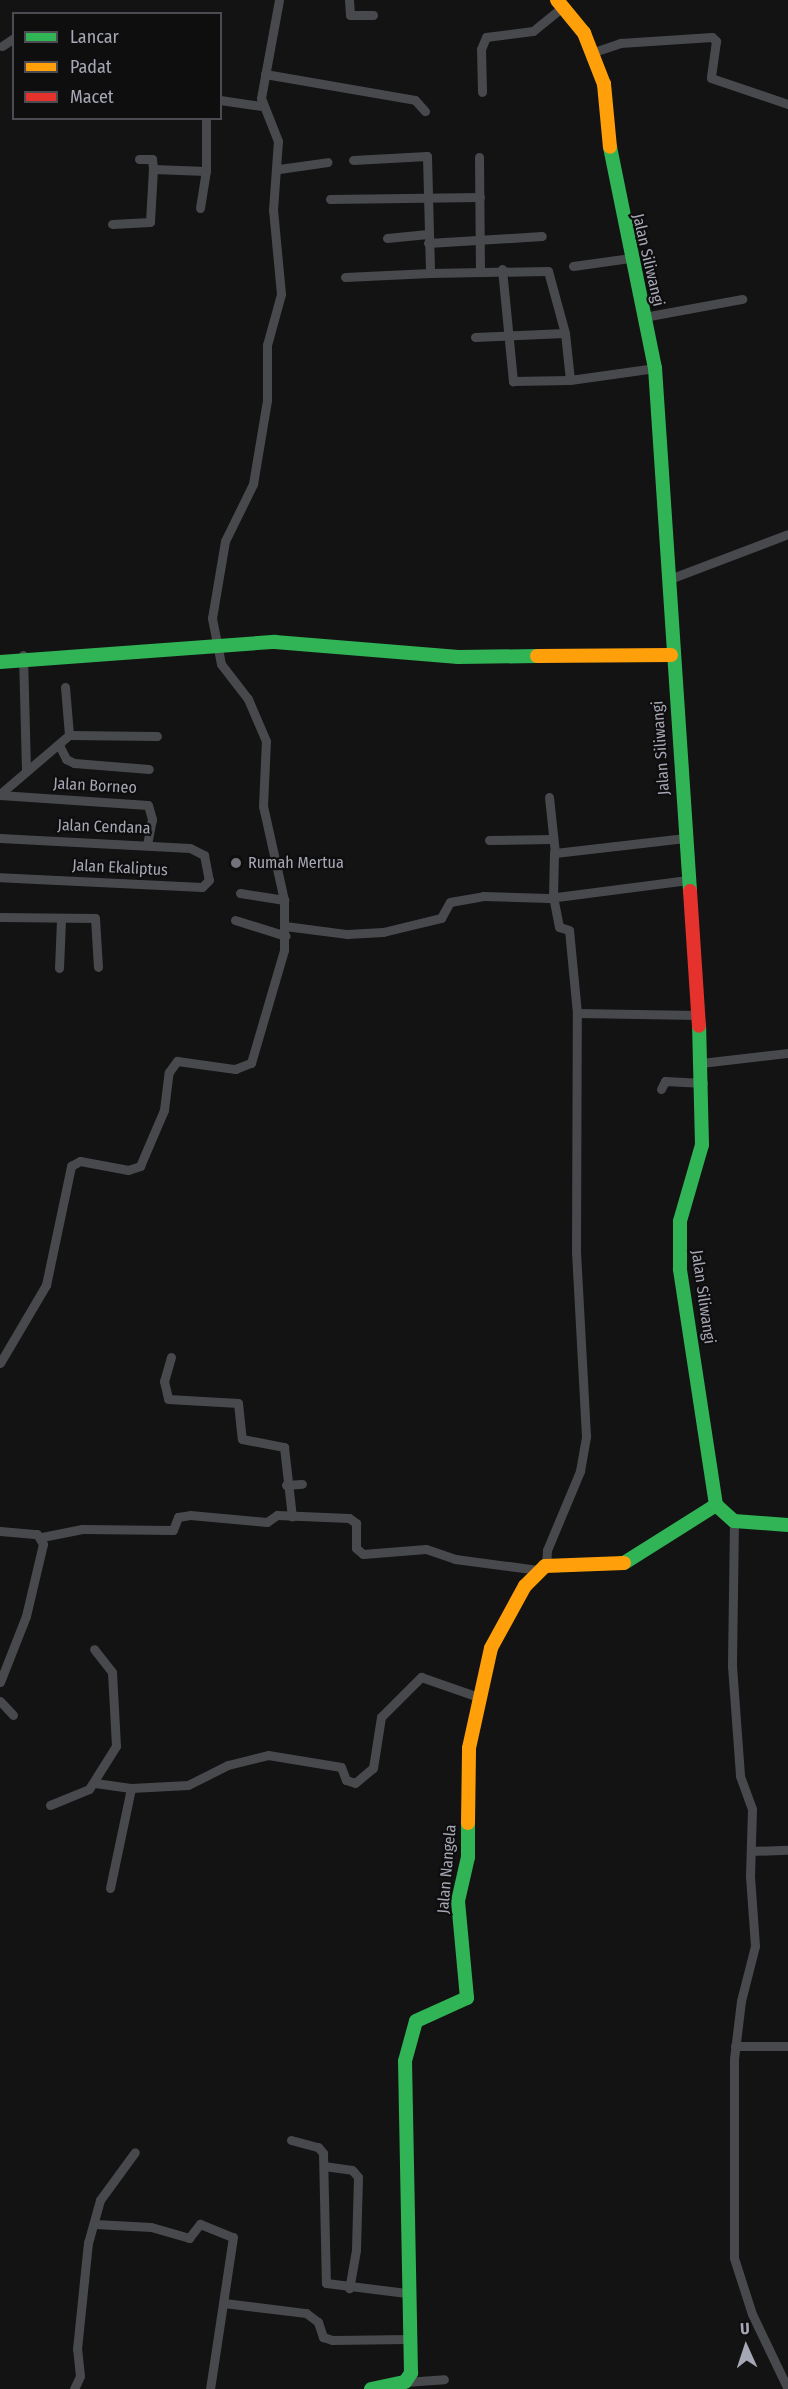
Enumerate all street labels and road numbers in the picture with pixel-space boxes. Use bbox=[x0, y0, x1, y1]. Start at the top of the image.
street label: Jalan Siliwangi bbox=[628, 212, 668, 308]
street label: Jalan Siliwangi bbox=[648, 700, 674, 796]
street label: Jalan Borneo bbox=[53, 774, 137, 798]
street label: Jalan Cendana bbox=[57, 816, 151, 838]
street label: Jalan Ekaliptus bbox=[72, 856, 168, 880]
street label: Jalan Siliwangi bbox=[687, 1249, 719, 1345]
street label: Jalan Nangela bbox=[434, 1824, 460, 1914]

